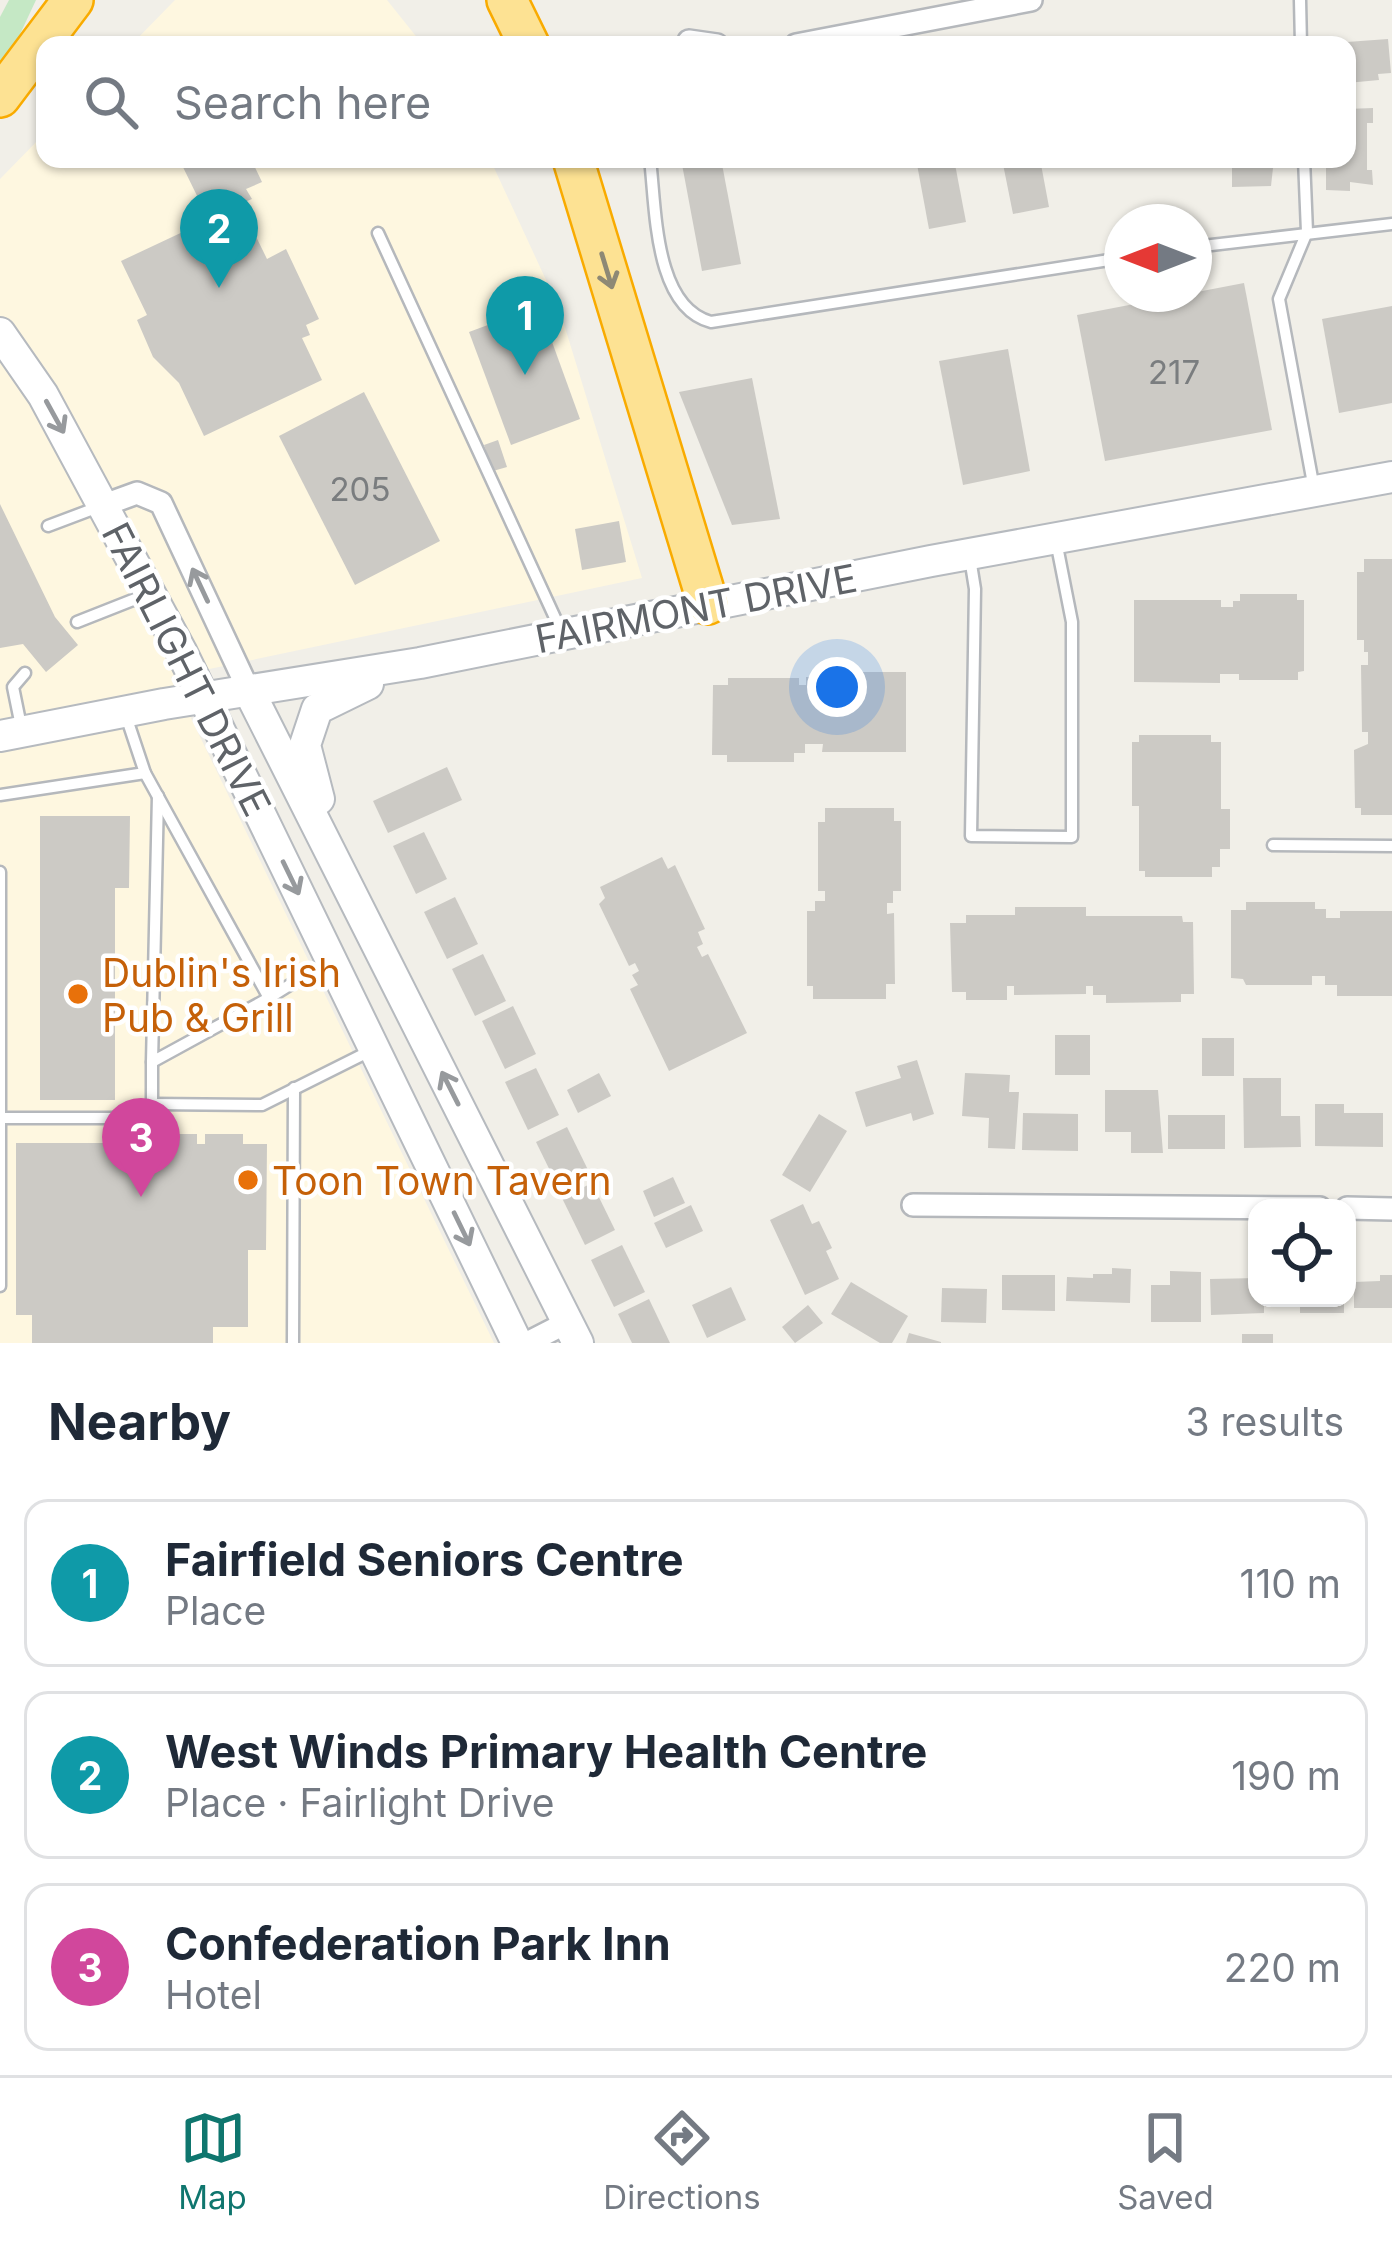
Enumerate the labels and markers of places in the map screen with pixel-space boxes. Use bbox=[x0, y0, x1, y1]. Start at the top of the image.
pin: 2 bbox=[180, 189, 258, 288]
pin: 1 bbox=[486, 276, 564, 375]
place label: Dublin's Irish Pub & Grill bbox=[102, 949, 341, 1041]
marker: Dublin's Irish Pub & Grill bbox=[65, 981, 91, 1007]
pin: 3 bbox=[102, 1098, 180, 1197]
place label: Toon Town Tavern bbox=[272, 1157, 612, 1204]
marker: Toon Town Tavern bbox=[235, 1167, 261, 1193]

